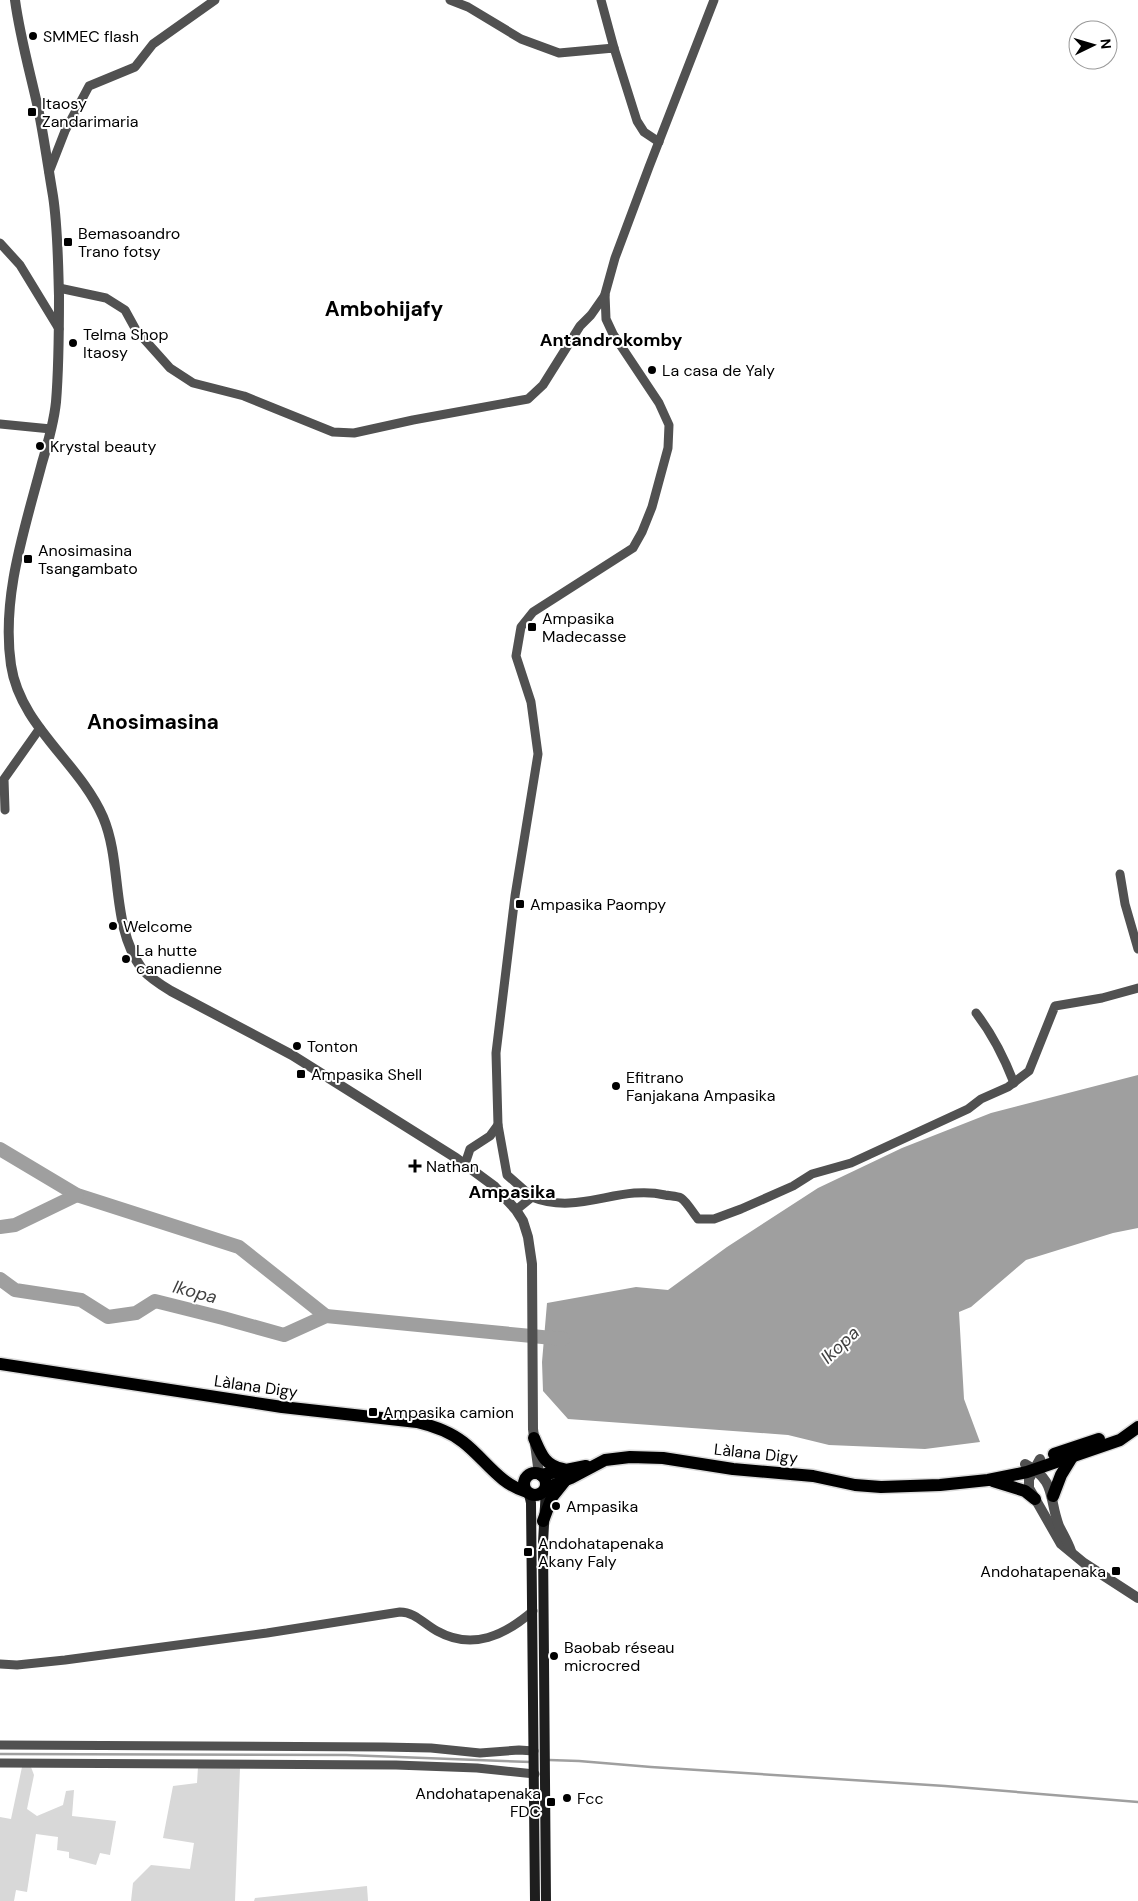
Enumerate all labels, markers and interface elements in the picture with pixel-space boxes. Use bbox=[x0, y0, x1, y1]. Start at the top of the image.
north arrow bbox=[1068, 20, 1118, 70]
place label: SMMEC flash bbox=[43, 26, 139, 47]
marker: SMMEC flash bbox=[27, 30, 39, 42]
text: N bbox=[1097, 38, 1115, 50]
place label: Itaosy Zandarimaria bbox=[42, 93, 138, 132]
marker: Itaosy Zandarimaria bbox=[26, 106, 38, 118]
place label: Bemasoandro Trano fotsy bbox=[78, 223, 180, 262]
marker: Bemasoandro Trano fotsy bbox=[62, 236, 74, 248]
district label: Ambohijafy bbox=[325, 295, 444, 323]
place label: Telma Shop Itaosy bbox=[83, 324, 168, 363]
district label: Antandrokomby bbox=[540, 328, 682, 352]
marker: Telma Shop Itaosy bbox=[67, 337, 79, 349]
place label: La casa de Yaly bbox=[662, 360, 775, 381]
marker: La casa de Yaly bbox=[646, 364, 658, 376]
place label: Krystal beauty bbox=[50, 436, 156, 457]
marker: Krystal beauty bbox=[34, 440, 46, 452]
place label: Anosimasina Tsangambato bbox=[38, 540, 138, 579]
marker: Anosimasina Tsangambato bbox=[22, 553, 34, 565]
place label: Ampasika Madecasse bbox=[542, 608, 626, 647]
marker: Ampasika Madecasse bbox=[526, 621, 538, 633]
district label: Anosimasina bbox=[87, 708, 219, 736]
place label: Ampasika Paompy bbox=[530, 894, 666, 915]
marker: Ampasika Paompy bbox=[514, 898, 526, 910]
place label: Welcome bbox=[123, 916, 192, 937]
marker: Welcome bbox=[107, 920, 119, 932]
place label: La hutte canadienne bbox=[136, 940, 222, 979]
marker: La hutte canadienne bbox=[120, 953, 132, 965]
place label: Tonton bbox=[307, 1036, 358, 1057]
marker: Tonton bbox=[291, 1040, 303, 1052]
place label: Ampasika Shell bbox=[311, 1064, 422, 1085]
place label: Efitrano Fanjakana Ampasika bbox=[626, 1067, 776, 1106]
marker: Ampasika Shell bbox=[295, 1068, 307, 1080]
marker: Efitrano Fanjakana Ampasika bbox=[610, 1080, 622, 1092]
place label: Nathan bbox=[426, 1156, 479, 1177]
marker: Nathan bbox=[408, 1159, 422, 1173]
district label: Ampasika bbox=[468, 1180, 556, 1204]
water label: Ikopa bbox=[170, 1275, 220, 1309]
water label: Ikopa bbox=[815, 1321, 865, 1369]
street label: Làlana Digy bbox=[213, 1370, 299, 1403]
place label: Ampasika camion bbox=[383, 1402, 514, 1423]
marker: Ampasika camion bbox=[367, 1406, 379, 1418]
street label: Làlana Digy bbox=[713, 1439, 799, 1468]
place label: Ampasika bbox=[566, 1496, 638, 1517]
marker: Ampasika bbox=[550, 1500, 562, 1512]
place label: Andohatapenaka Akany Faly bbox=[538, 1533, 664, 1572]
marker: Andohatapenaka Akany Faly bbox=[522, 1546, 534, 1558]
place label: Andohatapenaka bbox=[980, 1561, 1106, 1582]
marker: Andohatapenaka bbox=[1110, 1565, 1122, 1577]
place label: Baobab réseau microcred bbox=[564, 1637, 675, 1676]
marker: Baobab réseau microcred bbox=[548, 1650, 560, 1662]
place label: Andohatapenaka FDC bbox=[415, 1783, 541, 1822]
place label: Fcc bbox=[577, 1788, 604, 1809]
marker: Fcc bbox=[561, 1792, 573, 1804]
marker: Andohatapenaka FDC bbox=[545, 1796, 557, 1808]

